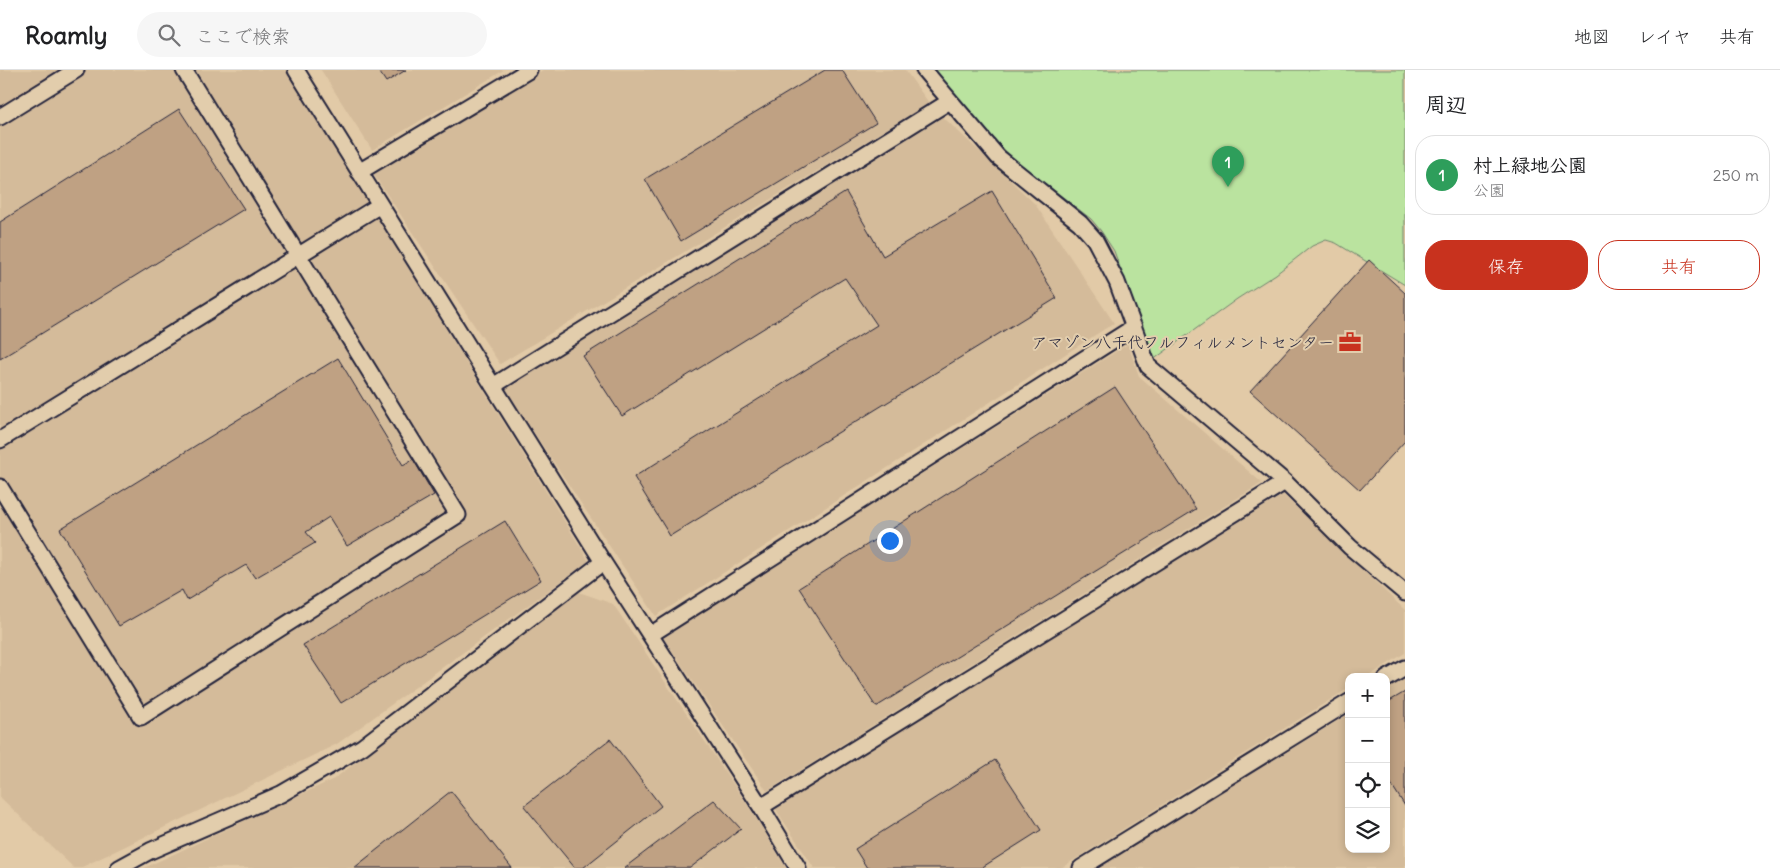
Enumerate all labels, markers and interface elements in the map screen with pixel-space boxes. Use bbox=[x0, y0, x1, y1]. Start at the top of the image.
search box bbox=[137, 12, 487, 57]
text: Roamly bbox=[25, 20, 107, 50]
icon: search bbox=[155, 21, 183, 49]
text: ここで検索 bbox=[195, 24, 290, 48]
text: 地図 bbox=[1574, 25, 1610, 48]
text: レイヤ bbox=[1638, 25, 1691, 48]
text: 共有 bbox=[1719, 25, 1755, 48]
text: 周辺 bbox=[1425, 91, 1467, 118]
pin: 1 bbox=[1212, 146, 1244, 187]
text: 村上緑地公園 bbox=[1473, 153, 1587, 177]
text: 1 bbox=[1439, 165, 1445, 185]
text: 250 m bbox=[1713, 165, 1759, 185]
text: 公園 bbox=[1473, 180, 1505, 200]
button: 保存 bbox=[1425, 240, 1588, 290]
button: 共有 bbox=[1598, 240, 1760, 290]
office icon: アマゾン八千代フルフィルメントセンター bbox=[1337, 329, 1363, 355]
place label: アマゾン八千代フルフィルメントセンター bbox=[1031, 332, 1334, 352]
your location bbox=[877, 528, 903, 554]
map controls bbox=[1345, 673, 1390, 853]
button: + bbox=[1345, 673, 1390, 718]
button: − bbox=[1345, 718, 1390, 763]
button: locate bbox=[1345, 763, 1390, 808]
button: layers bbox=[1345, 808, 1390, 853]

